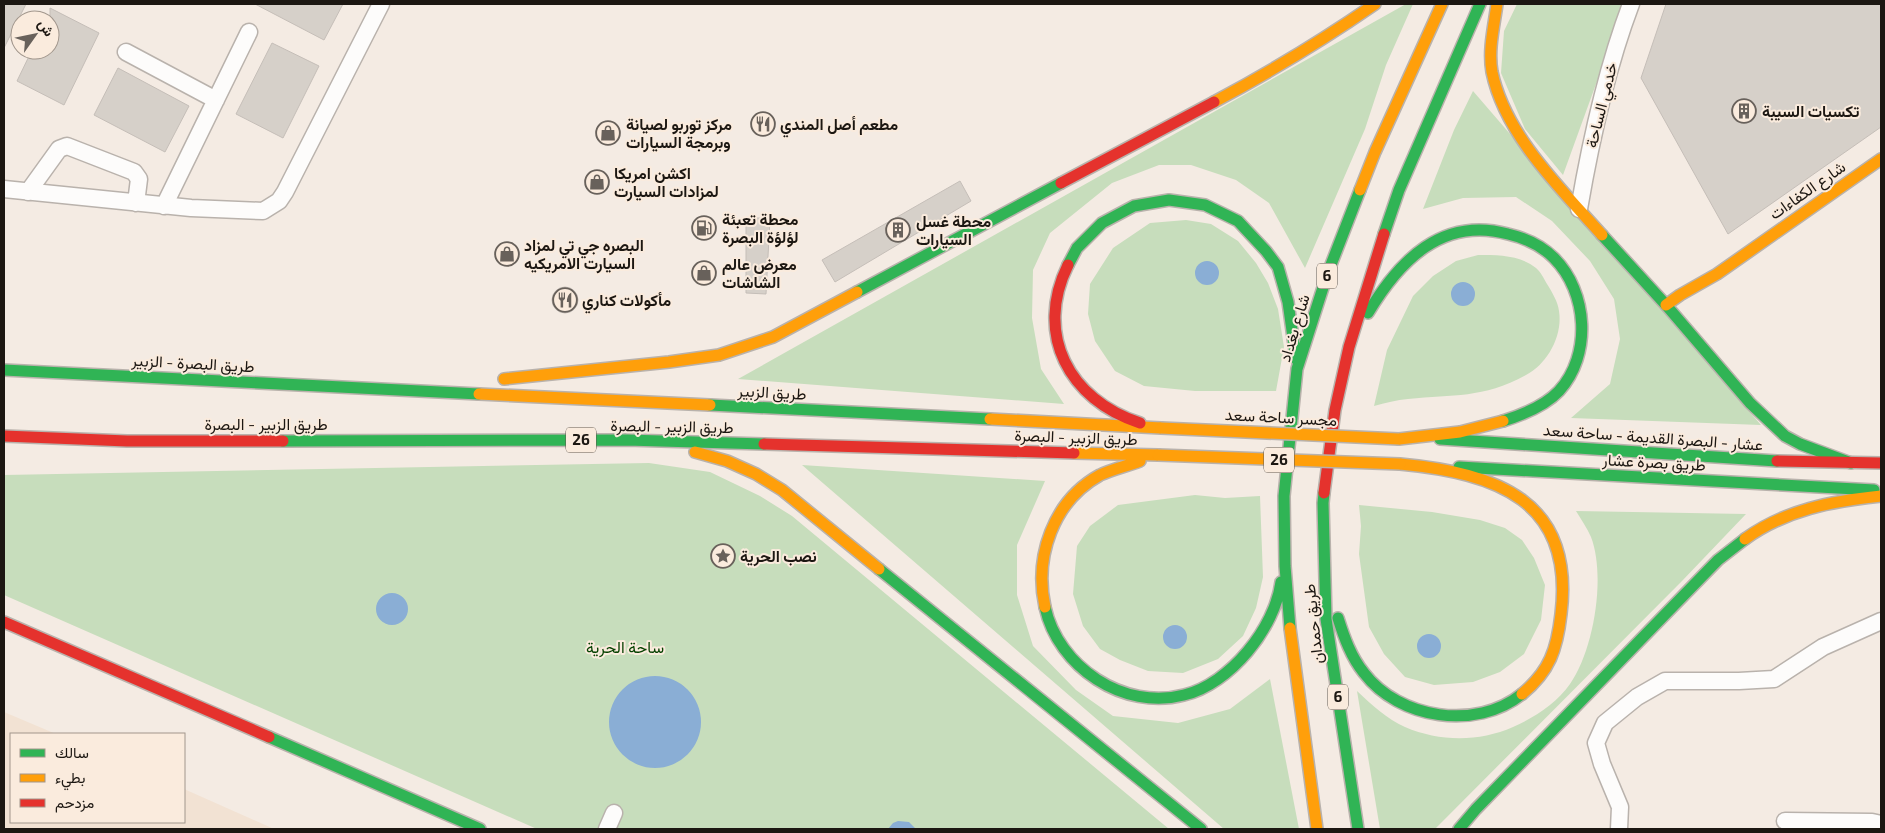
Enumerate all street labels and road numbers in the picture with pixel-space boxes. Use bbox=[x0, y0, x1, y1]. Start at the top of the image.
street label: خدمي الساحة bbox=[1581, 60, 1625, 151]
street label: شارع الكفاءات bbox=[1765, 156, 1850, 225]
road number: 6 bbox=[1317, 264, 1337, 288]
street label: شارع بغداد bbox=[1274, 292, 1316, 365]
street label: طريق البصرة - الزبير bbox=[130, 350, 255, 377]
street label: طريق الزبير bbox=[736, 380, 807, 405]
street label: مجسر ساحة سعد bbox=[1224, 404, 1338, 431]
street label: طريق الزبير - البصرة bbox=[204, 414, 328, 435]
street label: طريق الزبير - البصرة bbox=[610, 415, 734, 438]
street label: عشار - البصرة القديمة - ساحة سعد bbox=[1542, 419, 1764, 456]
street label: طريق الزبير - البصرة bbox=[1014, 425, 1138, 450]
road number: 26 bbox=[566, 428, 596, 452]
road number: 26 bbox=[1264, 448, 1294, 472]
street label: طريق بصرة عشار bbox=[1601, 449, 1706, 476]
street label: طريق حمدان bbox=[1299, 583, 1328, 665]
road number: 6 bbox=[1328, 684, 1348, 710]

